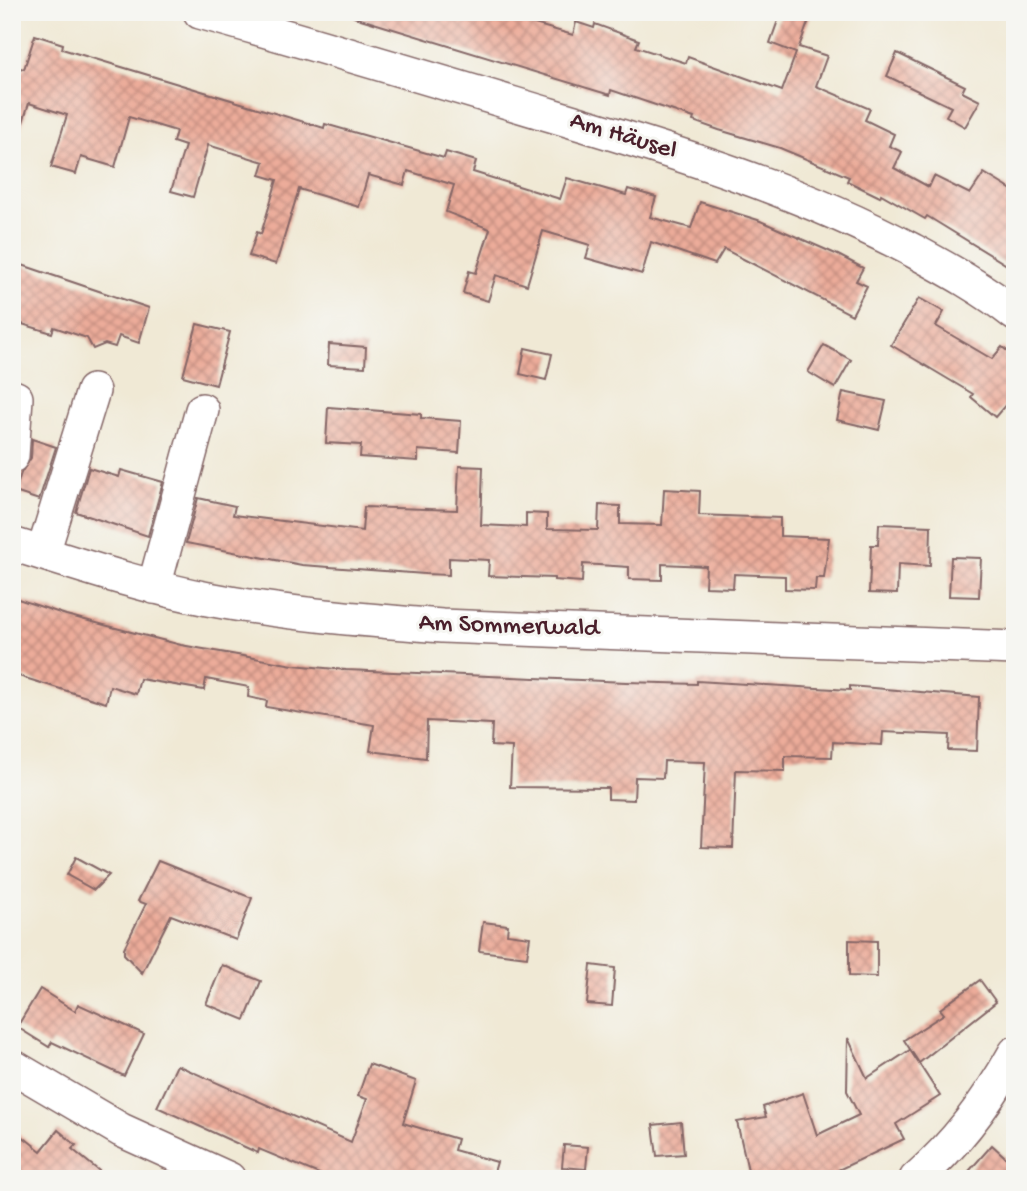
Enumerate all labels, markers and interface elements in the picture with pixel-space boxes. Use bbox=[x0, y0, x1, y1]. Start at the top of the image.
street label: Am Häusel bbox=[566, 106, 680, 168]
street label: Am Sommerwald bbox=[418, 608, 602, 646]

